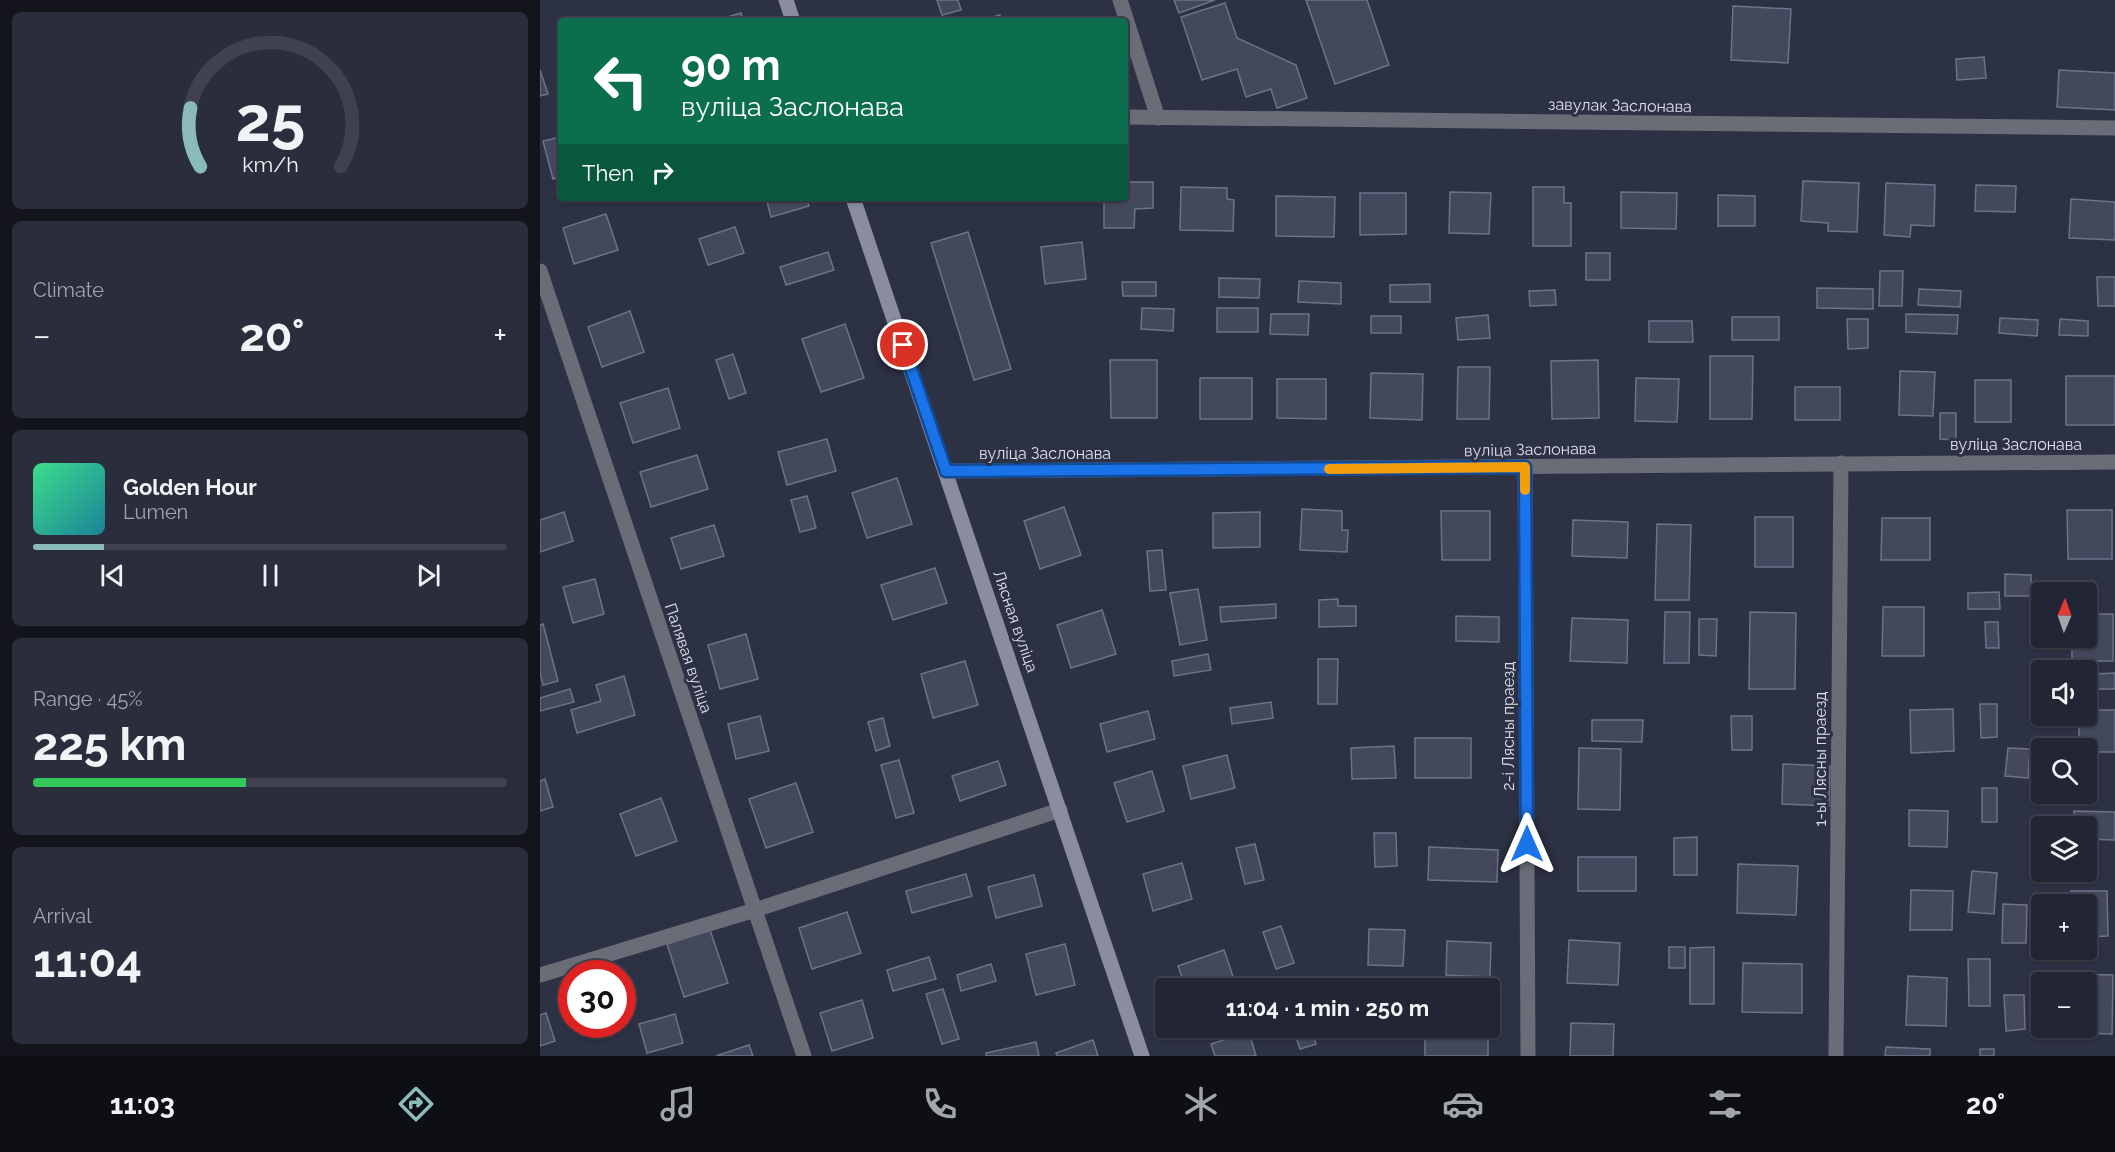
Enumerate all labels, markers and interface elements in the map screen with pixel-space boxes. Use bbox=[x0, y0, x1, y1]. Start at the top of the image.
text: 90 m bbox=[681, 41, 781, 90]
icon: left bbox=[582, 42, 660, 120]
text: 25 bbox=[235, 83, 305, 157]
text: вуліца Заслонава bbox=[681, 91, 904, 122]
street label: завулак Заслонава bbox=[1548, 95, 1692, 116]
text: km/h bbox=[242, 153, 298, 178]
icon: right bbox=[646, 156, 679, 189]
text: Then bbox=[582, 160, 634, 186]
text: Climate bbox=[33, 278, 104, 302]
text: 20° bbox=[239, 309, 305, 362]
text: − bbox=[33, 316, 51, 355]
text: + bbox=[493, 316, 507, 355]
pin bbox=[877, 319, 928, 370]
icon: arrive bbox=[886, 328, 919, 361]
street label: вуліца Заслонава bbox=[1950, 435, 2082, 454]
street label: вуліца Заслонава bbox=[1464, 439, 1596, 460]
street label: вуліца Заслонава bbox=[979, 444, 1111, 463]
text: Golden Hour bbox=[123, 474, 257, 500]
text: Lumen bbox=[123, 500, 188, 524]
icon: previous bbox=[96, 559, 129, 592]
icon: pause bbox=[254, 559, 287, 592]
icon: next bbox=[412, 559, 445, 592]
street label: Лясная вуліца bbox=[989, 568, 1042, 675]
north arrow bbox=[2031, 582, 2097, 648]
map controls bbox=[2031, 582, 2097, 1038]
street label: Палявая вуліца bbox=[661, 601, 716, 716]
button: sound bbox=[2031, 660, 2097, 726]
street label: 2-і Лясны праезд bbox=[1499, 661, 1518, 791]
text: Range · 45% bbox=[33, 687, 143, 711]
street label: 1-ы Лясны праезд bbox=[1811, 692, 1830, 827]
text: 225 km bbox=[33, 718, 187, 771]
button: search bbox=[2031, 738, 2097, 804]
position arrow bbox=[1495, 812, 1559, 876]
button: layers bbox=[2031, 816, 2097, 882]
button: + bbox=[2031, 894, 2097, 960]
text: Arrival bbox=[33, 904, 92, 928]
text: 11:04 bbox=[33, 935, 142, 988]
speed limit sign: 30 bbox=[558, 960, 636, 1038]
button: − bbox=[2031, 972, 2097, 1038]
text: 11:04 · 1 min · 250 m bbox=[1226, 995, 1429, 1021]
icon: directions bbox=[395, 1083, 437, 1125]
icon: music bbox=[657, 1083, 699, 1125]
icon: phone bbox=[919, 1083, 961, 1125]
icon: climate bbox=[1180, 1083, 1222, 1125]
icon: car bbox=[1442, 1083, 1484, 1125]
icon: filters bbox=[1704, 1083, 1746, 1125]
text: 11:03 bbox=[110, 1089, 175, 1120]
text: 20° bbox=[1966, 1089, 2005, 1120]

